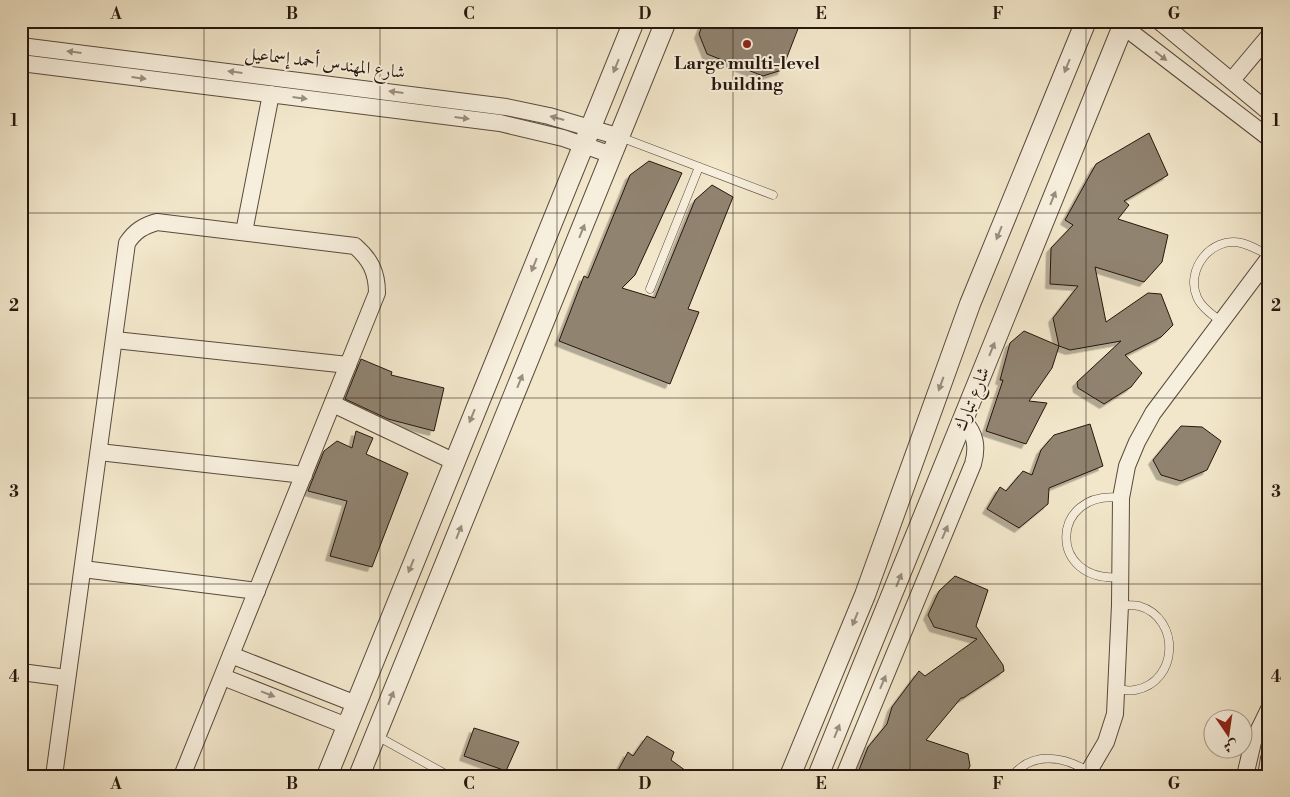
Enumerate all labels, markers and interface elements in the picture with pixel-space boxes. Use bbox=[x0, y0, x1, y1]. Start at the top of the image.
text: A bbox=[109, 4, 122, 24]
text: B bbox=[286, 4, 298, 24]
text: C bbox=[463, 4, 475, 24]
text: D bbox=[639, 4, 652, 24]
text: E bbox=[815, 4, 827, 24]
text: F bbox=[992, 4, 1004, 24]
text: G bbox=[1168, 4, 1181, 24]
marker: Large multi-level building bbox=[741, 38, 753, 50]
street label: شارع المهندس أحمد إسماعيل bbox=[243, 40, 407, 87]
one-way arrow bbox=[65, 48, 81, 56]
one-way arrow bbox=[1155, 50, 1168, 61]
place label: Large multi-level building bbox=[674, 52, 820, 96]
one-way arrow bbox=[611, 59, 619, 74]
one-way arrow bbox=[1063, 59, 1071, 73]
one-way arrow bbox=[227, 68, 243, 76]
one-way arrow bbox=[131, 74, 147, 82]
one-way arrow bbox=[388, 88, 404, 96]
one-way arrow bbox=[293, 94, 309, 102]
text: 1 bbox=[10, 111, 18, 131]
text: 1 bbox=[1272, 111, 1280, 131]
one-way arrow bbox=[454, 114, 470, 122]
one-way arrow bbox=[549, 114, 564, 122]
one-way arrow bbox=[1050, 191, 1058, 205]
one-way arrow bbox=[578, 224, 586, 238]
one-way arrow bbox=[995, 226, 1003, 241]
one-way arrow bbox=[529, 258, 537, 272]
text: 2 bbox=[9, 296, 19, 316]
text: 2 bbox=[1271, 296, 1281, 316]
one-way arrow bbox=[989, 341, 997, 356]
street label: شارع تبارك bbox=[949, 364, 998, 435]
one-way arrow bbox=[517, 374, 525, 388]
one-way arrow bbox=[937, 377, 944, 392]
one-way arrow bbox=[468, 409, 476, 424]
text: 3 bbox=[9, 482, 19, 502]
text: 3 bbox=[1271, 482, 1281, 502]
one-way arrow bbox=[455, 524, 463, 539]
one-way arrow bbox=[941, 524, 949, 539]
one-way arrow bbox=[407, 559, 415, 574]
one-way arrow bbox=[895, 573, 903, 587]
one-way arrow bbox=[851, 612, 859, 627]
text: 4 bbox=[9, 667, 20, 687]
text: 4 bbox=[1271, 667, 1282, 687]
one-way arrow bbox=[879, 675, 887, 689]
one-way arrow bbox=[261, 691, 275, 699]
one-way arrow bbox=[387, 691, 395, 705]
north arrow bbox=[1202, 710, 1252, 760]
one-way arrow bbox=[833, 723, 841, 738]
text: ش bbox=[1222, 735, 1239, 756]
text: A bbox=[109, 774, 122, 794]
text: B bbox=[286, 774, 298, 794]
text: C bbox=[463, 774, 475, 794]
text: D bbox=[639, 774, 652, 794]
text: E bbox=[815, 774, 827, 794]
text: F bbox=[992, 774, 1004, 794]
text: G bbox=[1168, 774, 1181, 794]

